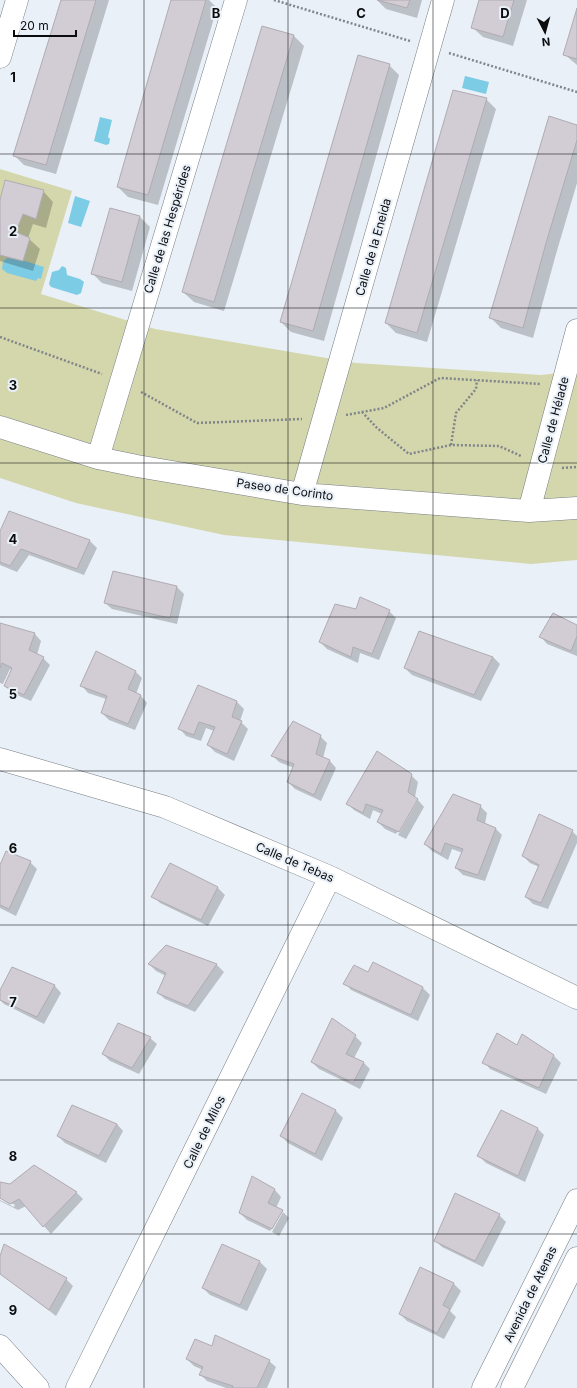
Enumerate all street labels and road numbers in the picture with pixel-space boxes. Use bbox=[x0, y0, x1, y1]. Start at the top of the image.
street label: Calle de las Hespérides bbox=[140, 163, 194, 295]
street label: Calle de la Eneida bbox=[352, 197, 394, 297]
street label: Calle de Hélade bbox=[534, 375, 572, 465]
street label: Paseo de Corinto bbox=[236, 475, 334, 503]
street label: Calle de Tebas bbox=[254, 839, 336, 885]
street label: Calle de Milos bbox=[180, 1093, 228, 1171]
street label: Avenida de Atenas bbox=[500, 1243, 560, 1345]

